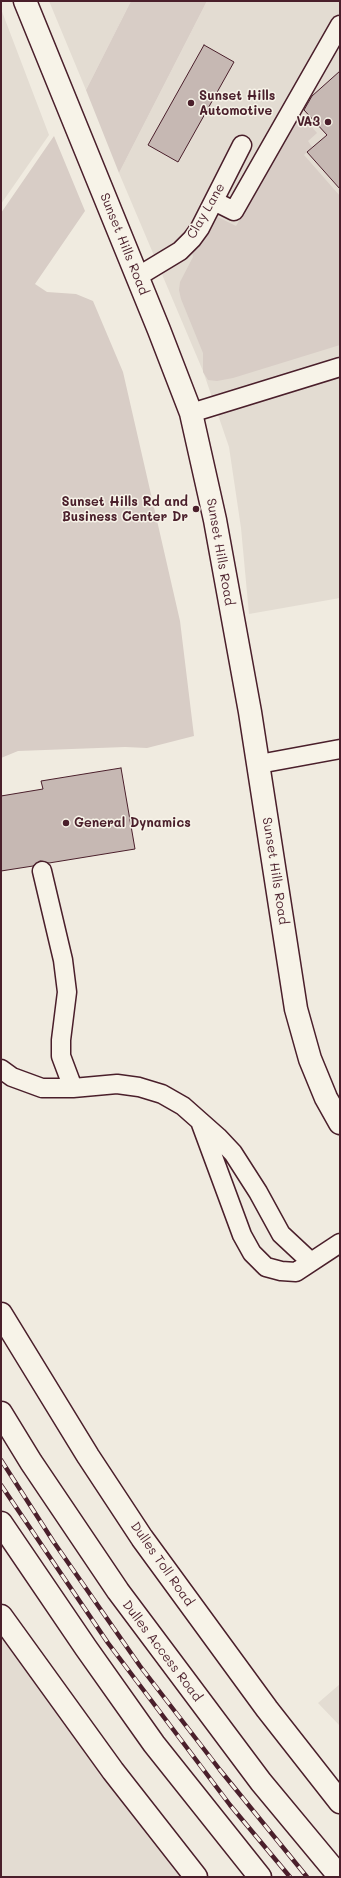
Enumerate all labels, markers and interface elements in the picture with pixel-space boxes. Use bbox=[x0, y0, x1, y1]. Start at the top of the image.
place label: Sunset Hills Automotive bbox=[199, 88, 275, 119]
marker: Sunset Hills Automotive bbox=[186, 98, 196, 108]
place label: VA3 bbox=[296, 114, 320, 130]
marker: VA3 bbox=[323, 117, 333, 127]
street label: Clay Lane bbox=[184, 180, 228, 242]
street label: Sunset Hills Road bbox=[96, 191, 152, 297]
place label: Sunset Hills Rd and Business Center Dr bbox=[62, 494, 188, 525]
street label: Sunset Hills Road bbox=[203, 497, 237, 607]
marker: Sunset Hills Rd and Business Center Dr bbox=[191, 504, 201, 514]
place label: General Dynamics bbox=[74, 815, 191, 831]
street label: Sunset Hills Road bbox=[259, 816, 291, 926]
marker: General Dynamics bbox=[61, 818, 71, 828]
street label: Dulles Toll Road bbox=[127, 1519, 197, 1609]
street label: Dulles Access Road bbox=[119, 1597, 205, 1705]

